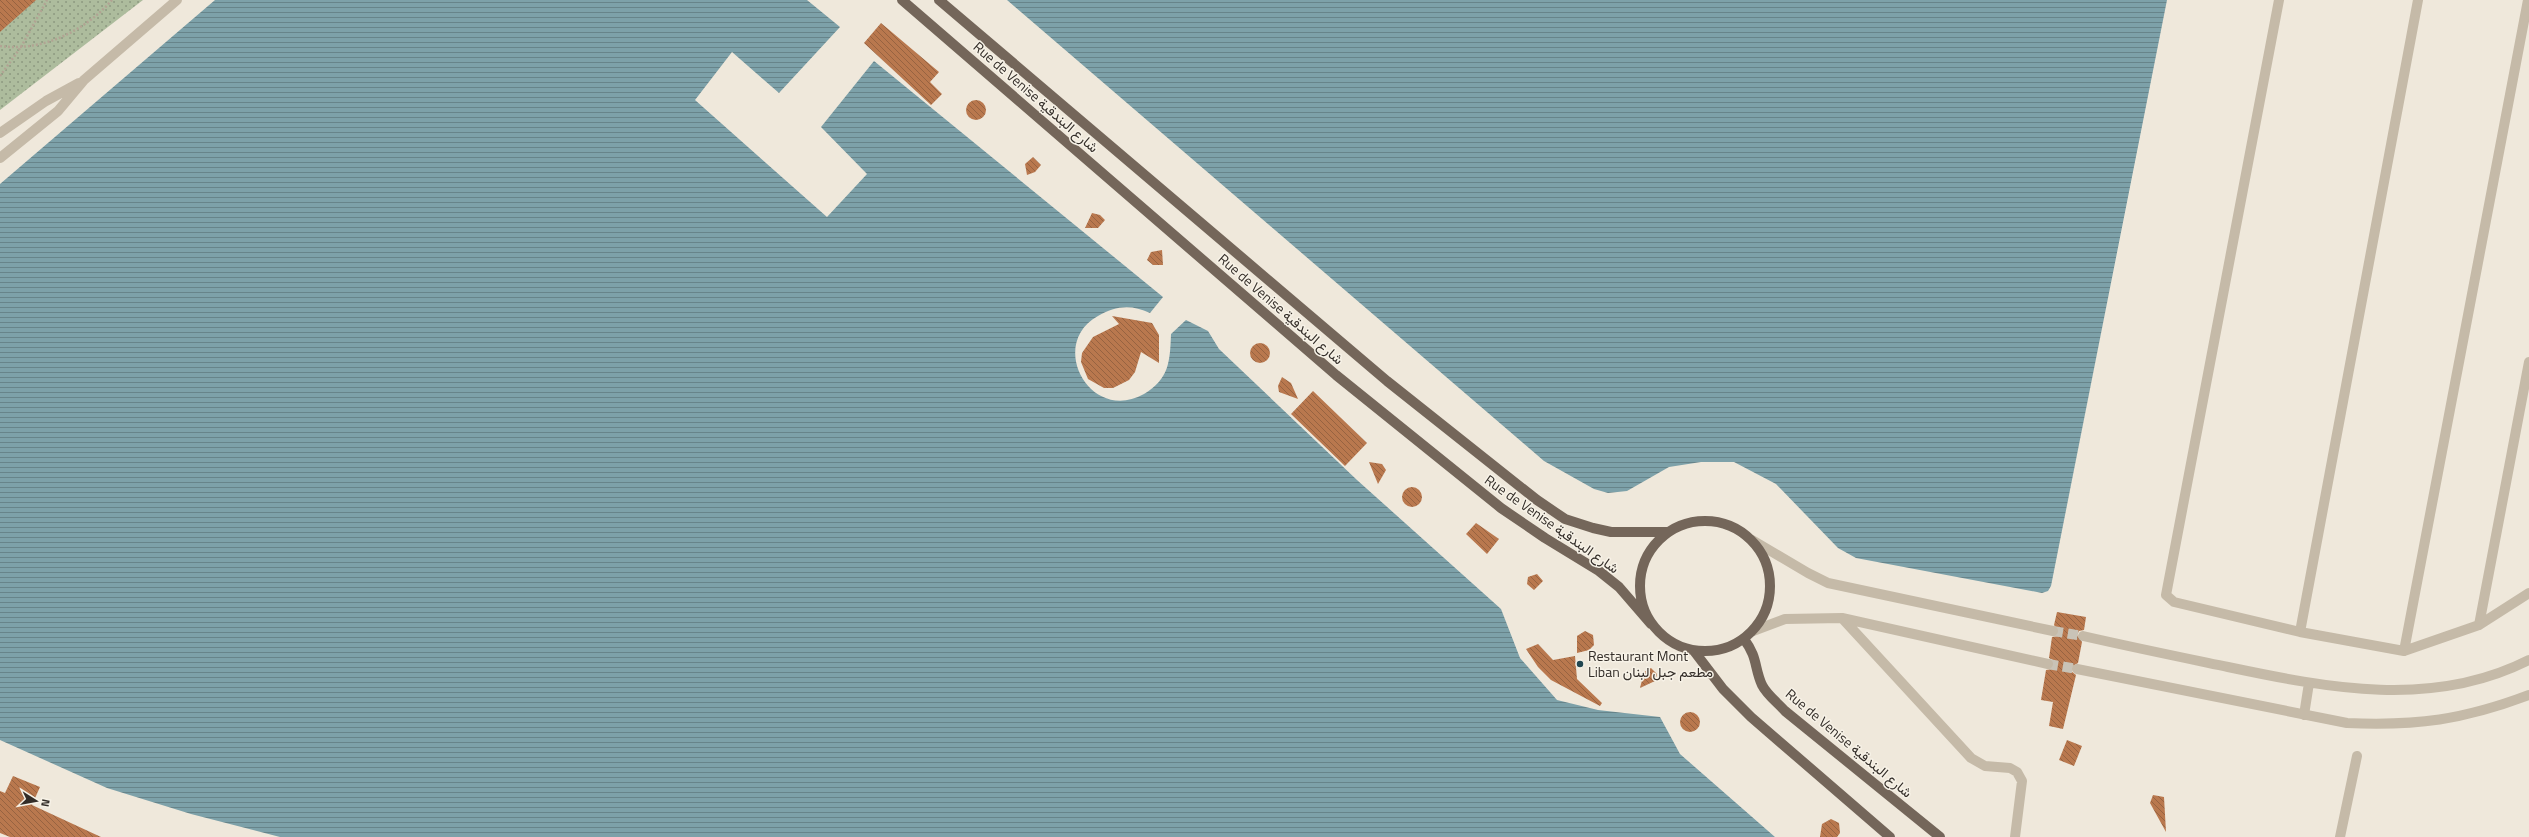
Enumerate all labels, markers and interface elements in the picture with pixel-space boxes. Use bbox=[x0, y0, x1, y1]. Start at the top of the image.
street label: Rue de Venise شارع البندقية bbox=[968, 36, 1104, 158]
street label: Rue de Venise شارع البندقية bbox=[1213, 248, 1349, 370]
street label: Rue de Venise شارع البندقية bbox=[1480, 469, 1624, 579]
place label: Restaurant Mont Liban مطعم جبل لبنان bbox=[1588, 645, 1713, 682]
marker: Restaurant Mont Liban مطعم جبل لبنان bbox=[1575, 659, 1585, 669]
street label: Rue de Venise شارع البندقية bbox=[1781, 683, 1917, 803]
north arrow bbox=[16, 781, 56, 821]
text: N bbox=[37, 798, 54, 808]

